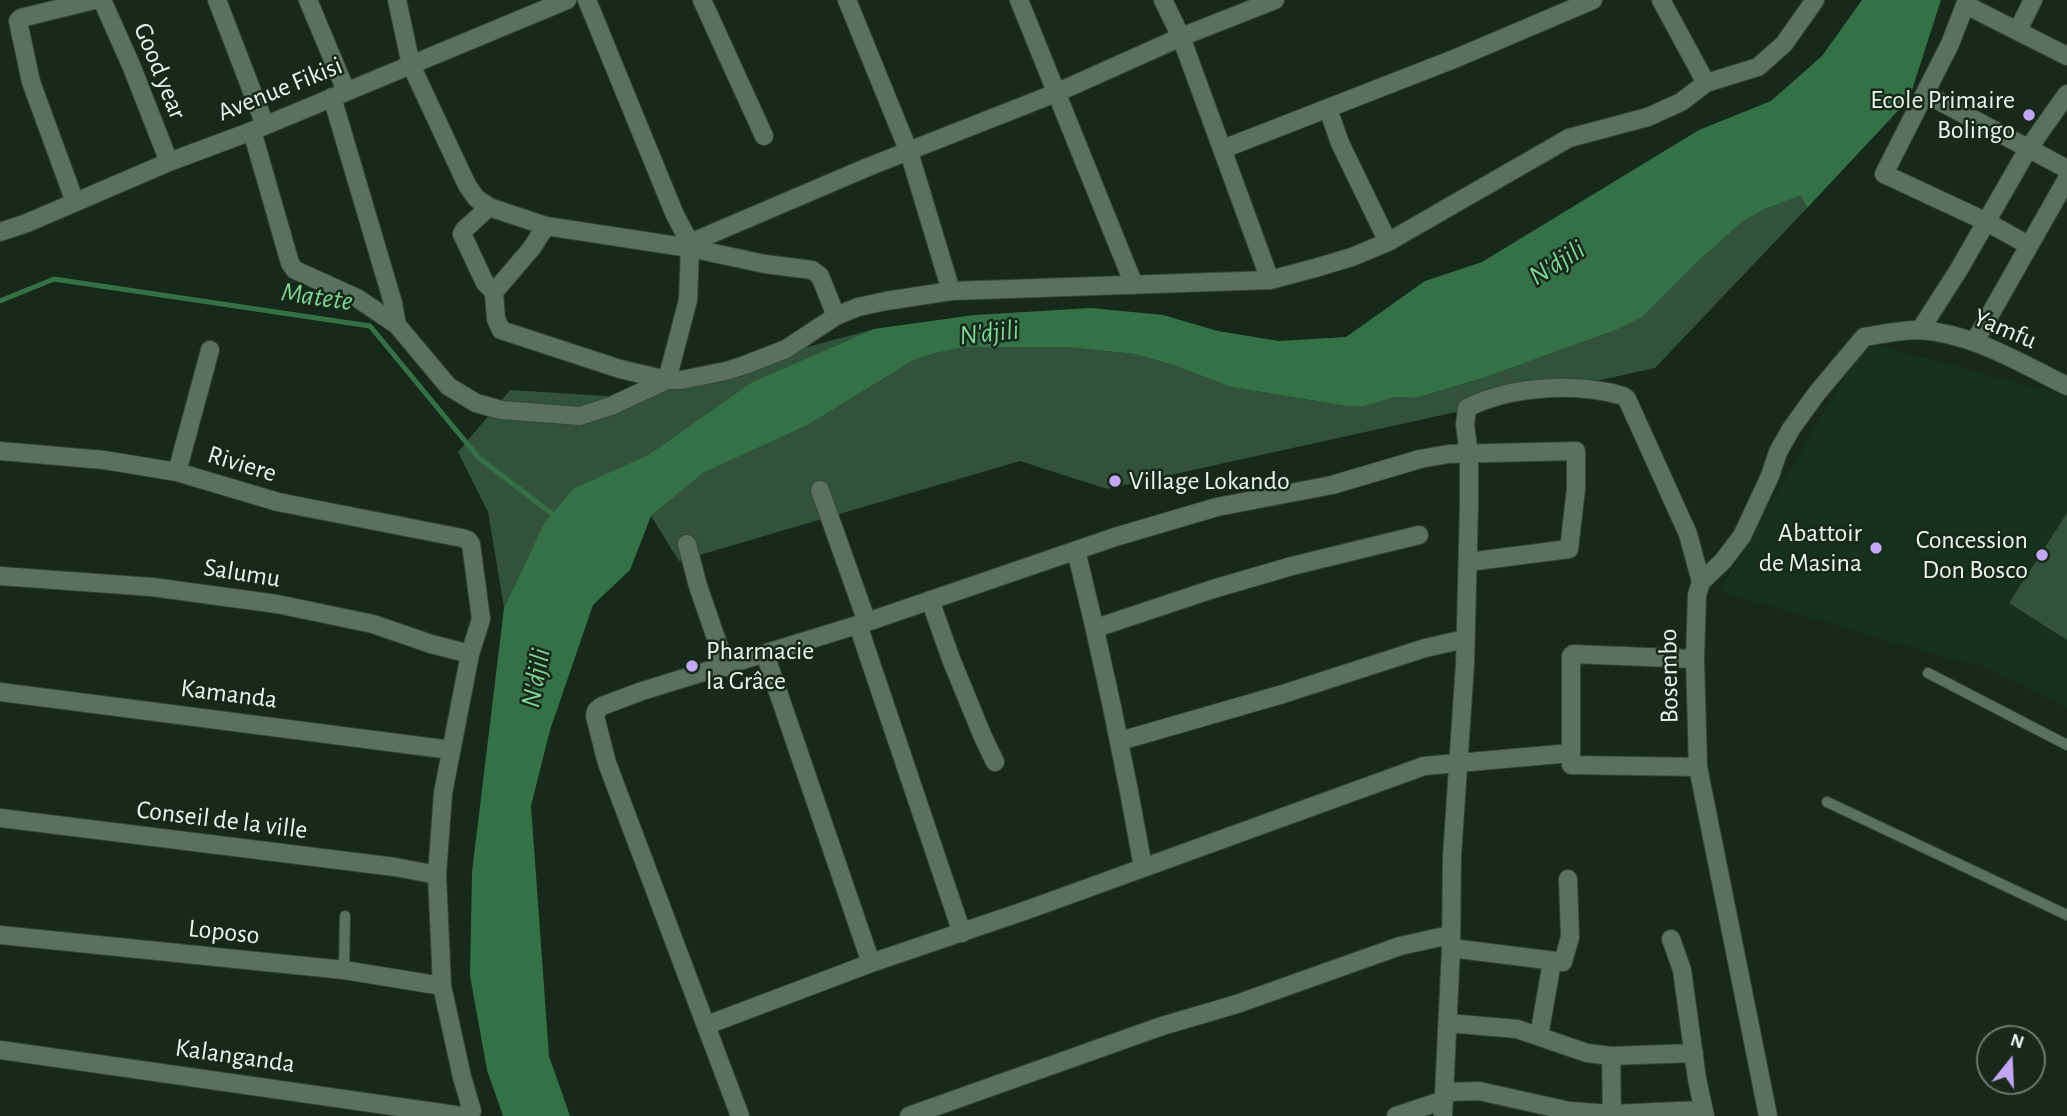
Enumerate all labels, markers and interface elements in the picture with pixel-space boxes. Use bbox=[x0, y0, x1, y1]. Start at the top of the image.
street label: Good year bbox=[127, 18, 193, 124]
street label: Avenue Fikisi bbox=[213, 50, 347, 128]
place label: Ecole Primaire Bolingo bbox=[1870, 84, 2015, 146]
marker: Ecole Primaire Bolingo bbox=[2021, 107, 2037, 123]
water label: N'djili bbox=[1523, 233, 1591, 293]
water label: Matete bbox=[279, 275, 355, 319]
street label: Yamfu bbox=[1969, 302, 2041, 356]
water label: N'djili bbox=[958, 313, 1020, 353]
street label: Riviere bbox=[204, 439, 280, 489]
place label: Village Lokando bbox=[1129, 465, 1290, 497]
marker: Village Lokando bbox=[1107, 473, 1123, 489]
place label: Abattoir de Masina bbox=[1759, 517, 1862, 578]
place label: Concession Don Bosco bbox=[1916, 524, 2028, 586]
marker: Abattoir de Masina bbox=[1868, 540, 1884, 556]
marker: Concession Don Bosco bbox=[2034, 547, 2050, 563]
street label: Salumu bbox=[201, 552, 283, 594]
street label: Bosembo bbox=[1653, 628, 1685, 724]
place label: Pharmacie la Grâce bbox=[706, 635, 814, 696]
water label: N'djili bbox=[514, 645, 558, 711]
marker: Pharmacie la Grâce bbox=[684, 658, 700, 674]
street label: Kamanda bbox=[179, 673, 279, 715]
street label: Conseil de la ville bbox=[135, 794, 309, 846]
street label: Loposo bbox=[187, 913, 261, 951]
north arrow bbox=[1976, 1025, 2046, 1095]
text: N bbox=[2008, 1030, 2026, 1053]
street label: Kalanganda bbox=[173, 1032, 297, 1080]

